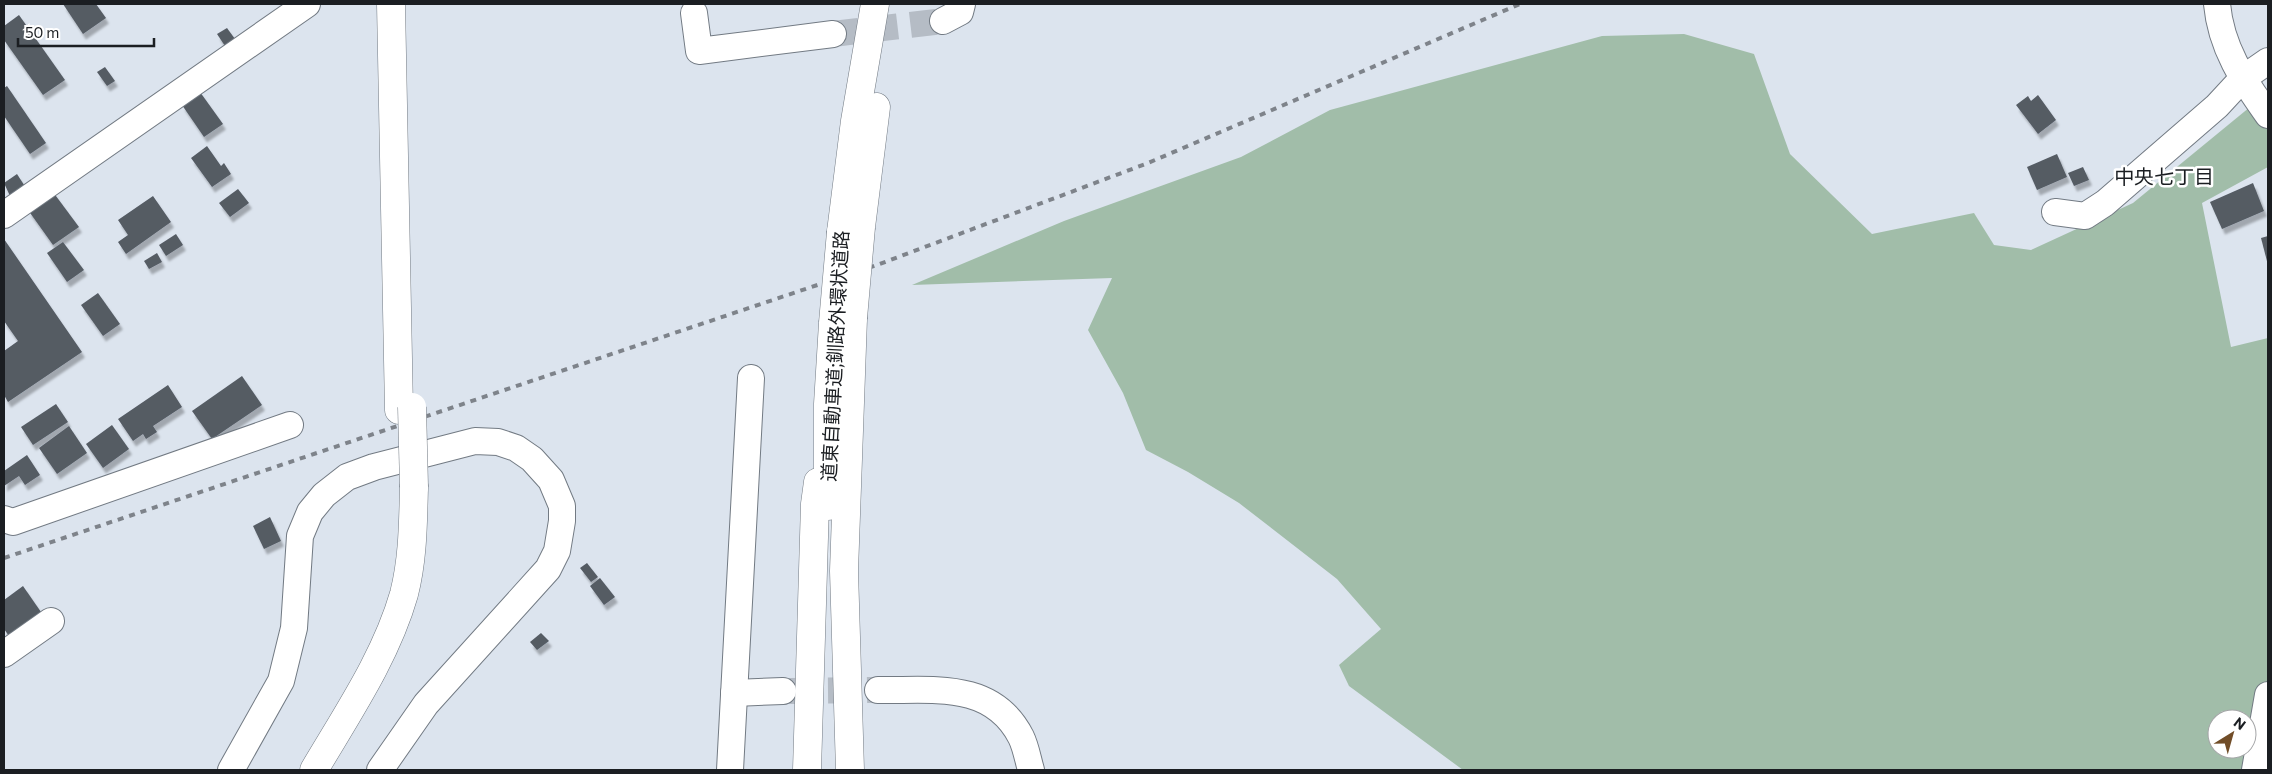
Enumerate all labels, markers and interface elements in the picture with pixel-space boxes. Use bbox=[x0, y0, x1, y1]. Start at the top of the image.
scale bar bbox=[18, 15, 154, 47]
text: 50 m bbox=[25, 23, 59, 41]
district label: 中央七丁目 bbox=[2114, 164, 2214, 188]
street label: 道東自動車道;釧路外環状道路 bbox=[816, 230, 853, 482]
north arrow bbox=[2207, 709, 2257, 759]
text: N bbox=[2231, 713, 2249, 733]

